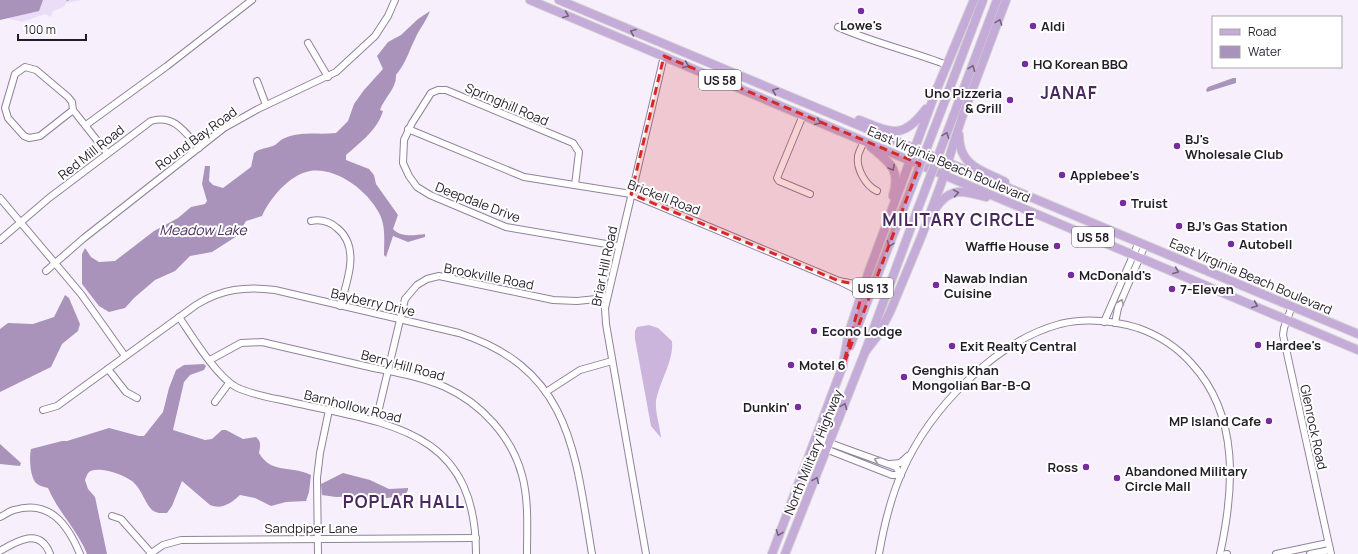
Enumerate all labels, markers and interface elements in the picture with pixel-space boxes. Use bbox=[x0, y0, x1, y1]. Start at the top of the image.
marker: Lowe's bbox=[856, 6, 866, 16]
one-way arrow bbox=[561, 10, 569, 18]
scale bar bbox=[18, 16, 86, 42]
place label: Lowe's bbox=[840, 16, 882, 34]
legend bbox=[1212, 16, 1342, 68]
place label: Aldi bbox=[1041, 17, 1065, 35]
one-way arrow bbox=[994, 18, 1002, 25]
text: 100 m bbox=[24, 21, 56, 38]
marker: Aldi bbox=[1028, 21, 1038, 31]
text: Road bbox=[1248, 23, 1276, 40]
one-way arrow bbox=[630, 28, 637, 36]
text: Water bbox=[1248, 43, 1282, 60]
place label: HQ Korean BBQ bbox=[1033, 55, 1128, 73]
marker: HQ Korean BBQ bbox=[1020, 59, 1030, 69]
one-way arrow bbox=[681, 60, 689, 68]
one-way arrow bbox=[967, 64, 975, 71]
road number: US 58 bbox=[699, 70, 741, 90]
street label: Springhill Road bbox=[462, 78, 552, 130]
district label: JANAF bbox=[1040, 81, 1098, 104]
place label: Uno Pizzeria & Grill bbox=[925, 84, 1002, 117]
one-way arrow bbox=[771, 88, 779, 96]
marker: Uno Pizzeria & Grill bbox=[1005, 95, 1015, 105]
street label: Round Bay Road bbox=[152, 102, 240, 174]
one-way arrow bbox=[814, 117, 822, 125]
street label: Red Mill Road bbox=[54, 120, 128, 184]
street label: East Virginia Beach Boulevard bbox=[865, 121, 1033, 207]
place label: BJ's Wholesale Club bbox=[1185, 130, 1283, 163]
one-way arrow bbox=[941, 132, 949, 139]
marker: BJ's Wholesale Club bbox=[1172, 141, 1182, 151]
one-way arrow bbox=[887, 163, 895, 171]
place label: Applebee's bbox=[1070, 166, 1139, 184]
marker: Applebee's bbox=[1057, 170, 1067, 180]
street label: Brickell Road bbox=[625, 175, 703, 219]
street label: Deepdale Drive bbox=[433, 177, 524, 227]
one-way arrow bbox=[953, 189, 959, 197]
place label: Truist bbox=[1131, 194, 1168, 212]
marker: Truist bbox=[1118, 198, 1128, 208]
district label: MILITARY CIRCLE bbox=[882, 208, 1036, 231]
place label: BJ's Gas Station bbox=[1187, 217, 1288, 235]
water label: Meadow Lake bbox=[159, 220, 247, 239]
marker: BJ's Gas Station bbox=[1174, 221, 1184, 231]
street label: Briar Hill Road bbox=[587, 224, 621, 308]
road number: US 58 bbox=[1072, 227, 1114, 247]
street label: East Virginia Beach Boulevard bbox=[1167, 233, 1335, 319]
place label: Autobell bbox=[1239, 235, 1292, 253]
place label: Waffle House bbox=[965, 237, 1049, 255]
marker: Autobell bbox=[1226, 239, 1236, 249]
one-way arrow bbox=[886, 240, 894, 247]
marker: Waffle House bbox=[1052, 241, 1062, 251]
street label: Brookville Road bbox=[443, 258, 535, 294]
place label: McDonald's bbox=[1079, 266, 1151, 284]
one-way arrow bbox=[1172, 267, 1179, 275]
place label: Nawab Indian Cuisine bbox=[944, 269, 1028, 302]
marker: McDonald's bbox=[1066, 270, 1076, 280]
road number: US 13 bbox=[853, 278, 893, 298]
marker: Nawab Indian Cuisine bbox=[931, 280, 941, 290]
place label: 7-Eleven bbox=[1180, 280, 1234, 298]
street label: Bayberry Drive bbox=[329, 284, 417, 321]
marker: 7-Eleven bbox=[1167, 284, 1177, 294]
one-way arrow bbox=[1116, 298, 1124, 305]
one-way arrow bbox=[1251, 300, 1258, 308]
place label: Econo Lodge bbox=[822, 322, 903, 340]
marker: Econo Lodge bbox=[809, 326, 819, 336]
place label: Hardee's bbox=[1266, 336, 1321, 354]
place label: Exit Realty Central bbox=[960, 337, 1077, 355]
marker: Hardee's bbox=[1253, 340, 1263, 350]
marker: Exit Realty Central bbox=[947, 341, 957, 351]
street label: Berry Hill Road bbox=[359, 345, 447, 385]
place label: Motel 6 bbox=[799, 356, 846, 374]
marker: Motel 6 bbox=[786, 360, 796, 370]
place label: Genghis Khan Mongolian Bar-B-Q bbox=[912, 361, 1031, 394]
marker: Genghis Khan Mongolian Bar-B-Q bbox=[899, 372, 909, 382]
street label: Glenrock Road bbox=[1296, 383, 1332, 471]
street label: Barnhollow Road bbox=[302, 385, 404, 427]
street label: North Military Highway bbox=[780, 386, 846, 517]
place label: Dunkin' bbox=[743, 398, 790, 416]
marker: Dunkin' bbox=[793, 402, 803, 412]
one-way arrow bbox=[840, 403, 848, 410]
place label: MP Island Cafe bbox=[1169, 412, 1261, 430]
marker: MP Island Cafe bbox=[1264, 416, 1274, 426]
one-way arrow bbox=[873, 456, 880, 464]
place label: Ross bbox=[1047, 458, 1078, 476]
marker: Ross bbox=[1081, 462, 1091, 472]
place label: Abandoned Military Circle Mall bbox=[1125, 462, 1248, 495]
marker: Abandoned Military Circle Mall bbox=[1112, 473, 1122, 483]
one-way arrow bbox=[811, 476, 819, 483]
district label: POPLAR HALL bbox=[343, 490, 465, 513]
street label: Sandpiper Lane bbox=[264, 519, 358, 537]
one-way arrow bbox=[776, 530, 784, 537]

